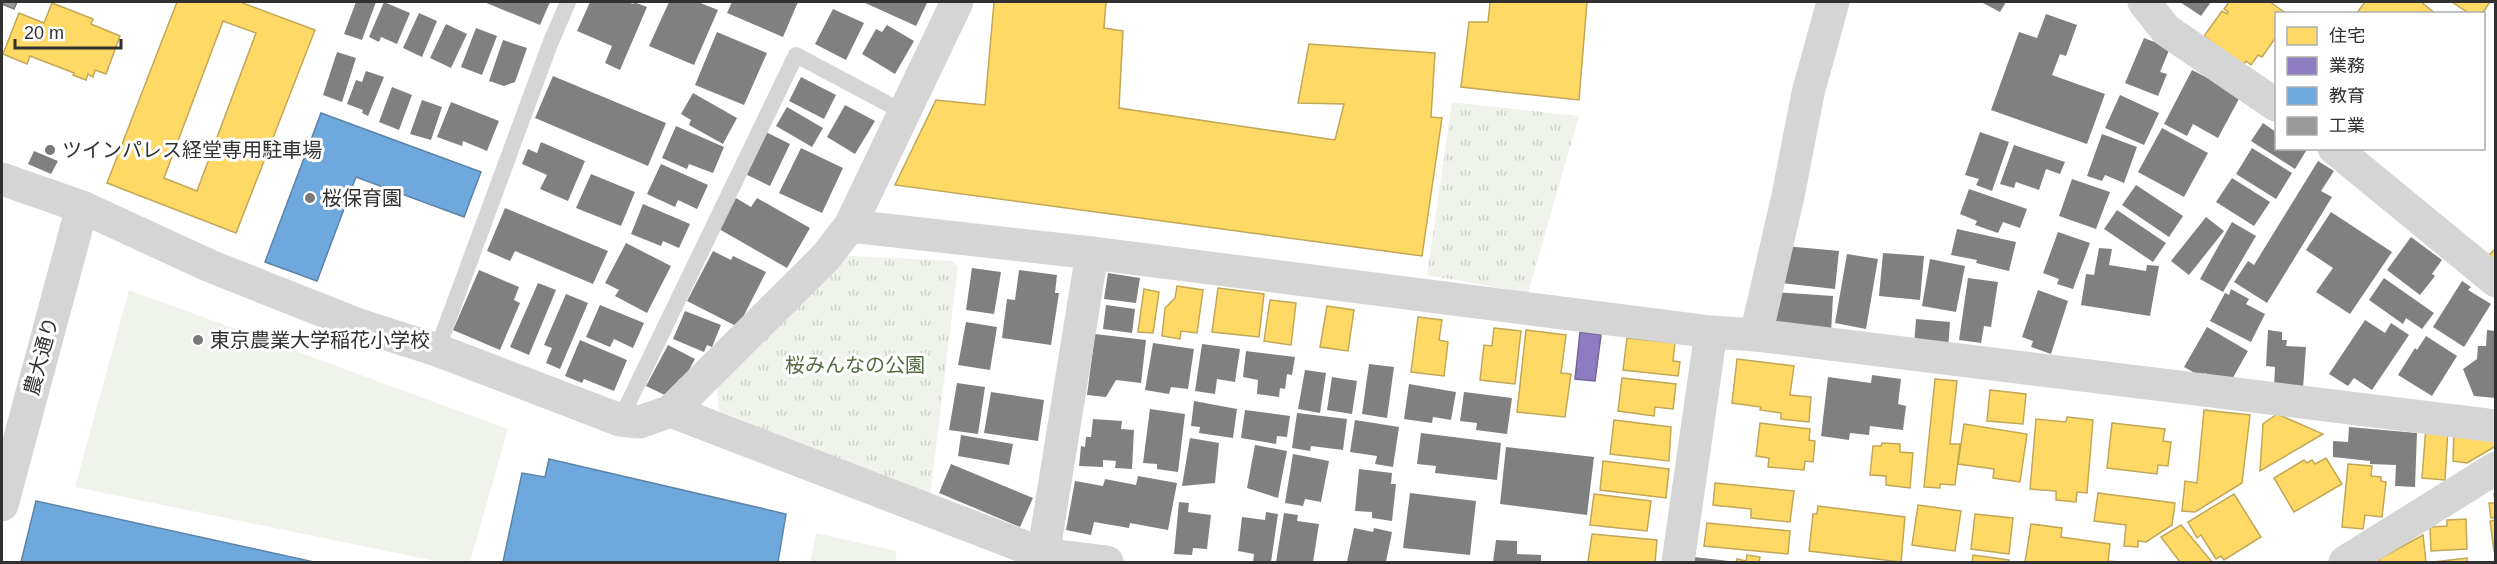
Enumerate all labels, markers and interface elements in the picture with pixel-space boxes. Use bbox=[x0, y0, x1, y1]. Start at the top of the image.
scale bar bbox=[15, 12, 122, 50]
legend bbox=[2275, 12, 2485, 150]
text: 20 m bbox=[24, 23, 64, 43]
text: 住宅 bbox=[2329, 26, 2365, 46]
text: 業務 bbox=[2329, 56, 2365, 76]
text: 教育 bbox=[2329, 86, 2365, 106]
text: 工業 bbox=[2329, 116, 2365, 136]
place label: ツインパレス経堂専用駐車場 bbox=[62, 139, 322, 161]
marker: ツインパレス経堂専用駐車場 bbox=[43, 143, 57, 157]
place label: 桜保育園 bbox=[322, 187, 402, 209]
marker: 桜保育園 bbox=[303, 191, 317, 205]
street label: 農大通り bbox=[20, 315, 62, 397]
place label: 東京農業大学稲花小学校 bbox=[210, 329, 430, 351]
marker: 東京農業大学稲花小学校 bbox=[191, 333, 205, 347]
park label: 桜みんなの公園 bbox=[785, 354, 925, 376]

